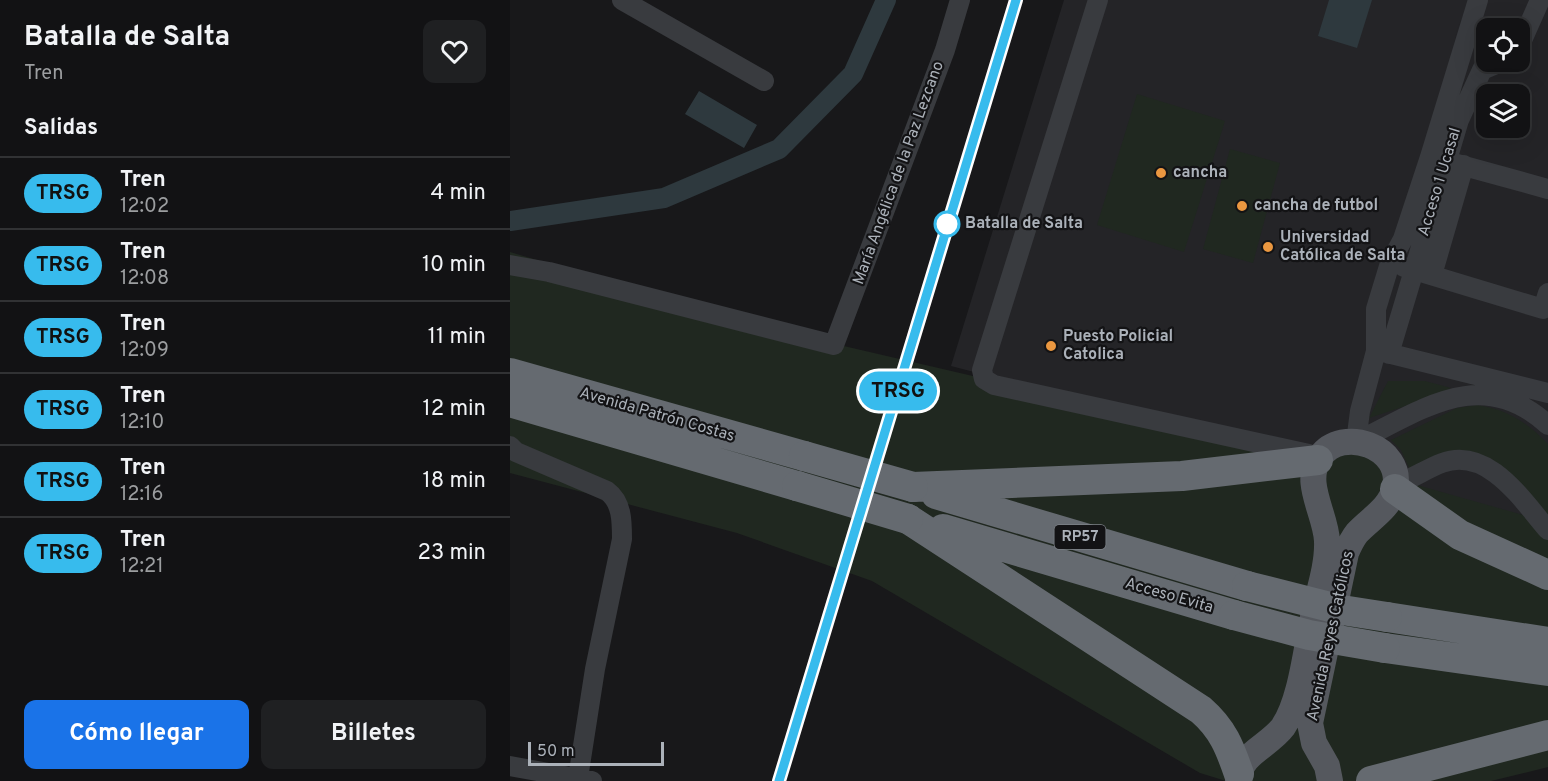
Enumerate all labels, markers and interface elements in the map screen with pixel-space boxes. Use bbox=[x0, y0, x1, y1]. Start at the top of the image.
map controls bbox=[1476, 18, 1530, 138]
button: locate bbox=[1476, 18, 1530, 72]
text: Batalla de Salta bbox=[24, 20, 230, 56]
button: heart bbox=[423, 20, 486, 83]
street label: María Angélica de la Paz Lezcano bbox=[849, 58, 949, 288]
text: Tren bbox=[24, 61, 63, 87]
button: layers bbox=[1476, 84, 1530, 138]
text: Salidas bbox=[24, 115, 98, 142]
street label: Acceso 1 Ucasal bbox=[1414, 125, 1466, 239]
place label: cancha bbox=[1173, 163, 1227, 183]
marker: cancha bbox=[1154, 166, 1168, 180]
text: Tren bbox=[120, 167, 166, 194]
text: TRSG bbox=[36, 180, 90, 207]
text: 4 min bbox=[431, 180, 486, 207]
text: 12:02 bbox=[120, 194, 169, 220]
place label: cancha de futbol bbox=[1254, 196, 1378, 216]
marker: cancha de futbol bbox=[1235, 199, 1249, 213]
marker: Batalla de Salta bbox=[934, 211, 960, 237]
place label: Batalla de Salta bbox=[965, 214, 1083, 234]
place label: Universidad Católica de Salta bbox=[1280, 228, 1405, 266]
text: Tren bbox=[120, 239, 166, 266]
marker: Universidad Católica de Salta bbox=[1261, 240, 1275, 254]
text: TRSG bbox=[36, 252, 90, 279]
text: 10 min bbox=[422, 252, 486, 279]
text: 12:08 bbox=[120, 266, 169, 292]
text: Tren bbox=[120, 311, 166, 338]
text: TRSG bbox=[36, 324, 90, 351]
text: 11 min bbox=[428, 324, 486, 351]
place label: Puesto Policial Catolica bbox=[1063, 327, 1173, 365]
text: 12:09 bbox=[120, 338, 169, 364]
marker: Puesto Policial Catolica bbox=[1044, 339, 1058, 353]
line badge: TRSG bbox=[856, 372, 940, 410]
text: TRSG bbox=[871, 378, 925, 405]
text: Tren bbox=[120, 383, 166, 410]
street label: Avenida Patrón Costas bbox=[577, 383, 737, 447]
text: TRSG bbox=[36, 396, 90, 423]
text: 12 min bbox=[423, 396, 486, 423]
text: 12:10 bbox=[120, 410, 164, 436]
text: Tren bbox=[120, 455, 166, 482]
text: TRSG bbox=[36, 468, 90, 495]
text: 18 min bbox=[423, 468, 486, 495]
text: 12:16 bbox=[120, 482, 164, 508]
road number: RP57 bbox=[1054, 525, 1106, 549]
text: Tren bbox=[120, 527, 166, 554]
text: TRSG bbox=[36, 540, 90, 567]
text: 23 min bbox=[418, 540, 486, 567]
street label: Avenida Reyes Católicos bbox=[1303, 549, 1359, 723]
text: 12:21 bbox=[120, 554, 164, 580]
street label: Acceso Evita bbox=[1123, 574, 1215, 618]
button: Cómo llegar bbox=[24, 700, 249, 769]
button: Billetes bbox=[261, 700, 486, 769]
scale bar bbox=[528, 739, 664, 766]
text: 50 m bbox=[537, 742, 575, 762]

